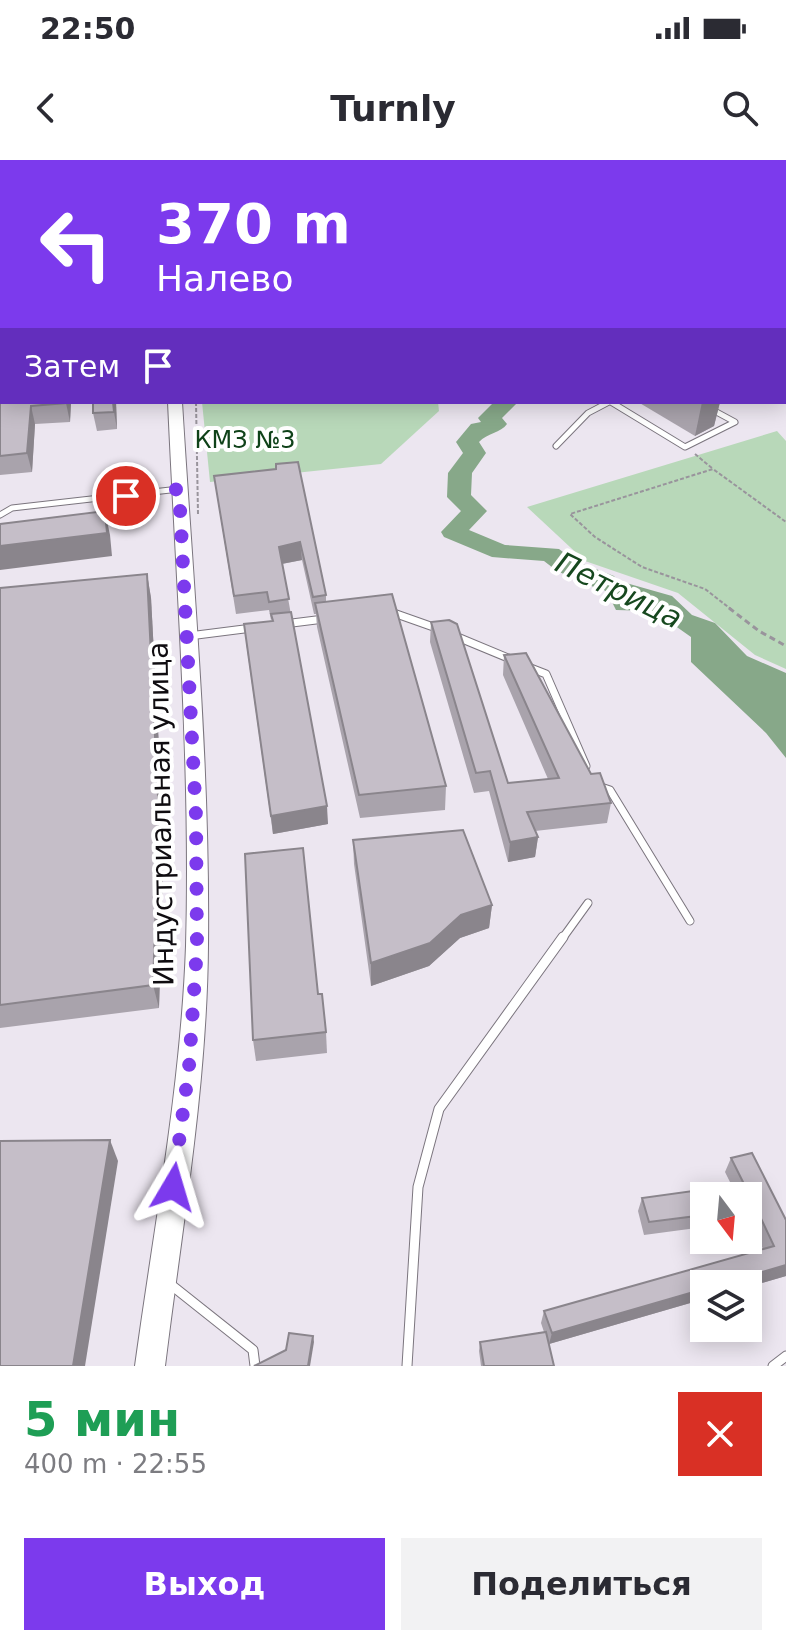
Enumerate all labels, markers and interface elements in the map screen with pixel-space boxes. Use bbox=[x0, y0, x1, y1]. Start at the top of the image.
text: 22:50 bbox=[40, 11, 136, 46]
icon: back bbox=[24, 86, 68, 130]
icon: search bbox=[718, 86, 762, 130]
text: Turnly bbox=[330, 88, 456, 129]
text: 370 m bbox=[156, 191, 351, 256]
icon: left bbox=[24, 192, 128, 296]
text: Налево bbox=[156, 258, 294, 299]
icon: arrive bbox=[136, 344, 180, 388]
text: Затем bbox=[24, 349, 120, 384]
park label: КМЗ №3 bbox=[195, 426, 296, 454]
pin bbox=[92, 462, 160, 530]
icon: arrive bbox=[104, 474, 148, 518]
water label: Петрица bbox=[550, 544, 688, 636]
street label: Индустриальная улица bbox=[141, 641, 181, 987]
position arrow bbox=[131, 1145, 215, 1229]
north arrow bbox=[690, 1182, 762, 1254]
map controls bbox=[690, 1182, 762, 1342]
button: layers bbox=[690, 1270, 762, 1342]
text: 5 мин bbox=[24, 1391, 180, 1447]
button: close bbox=[678, 1392, 762, 1476]
text: 400 m · 22:55 bbox=[24, 1449, 207, 1479]
button: Выход bbox=[24, 1538, 385, 1630]
button: Поделиться bbox=[401, 1538, 762, 1630]

